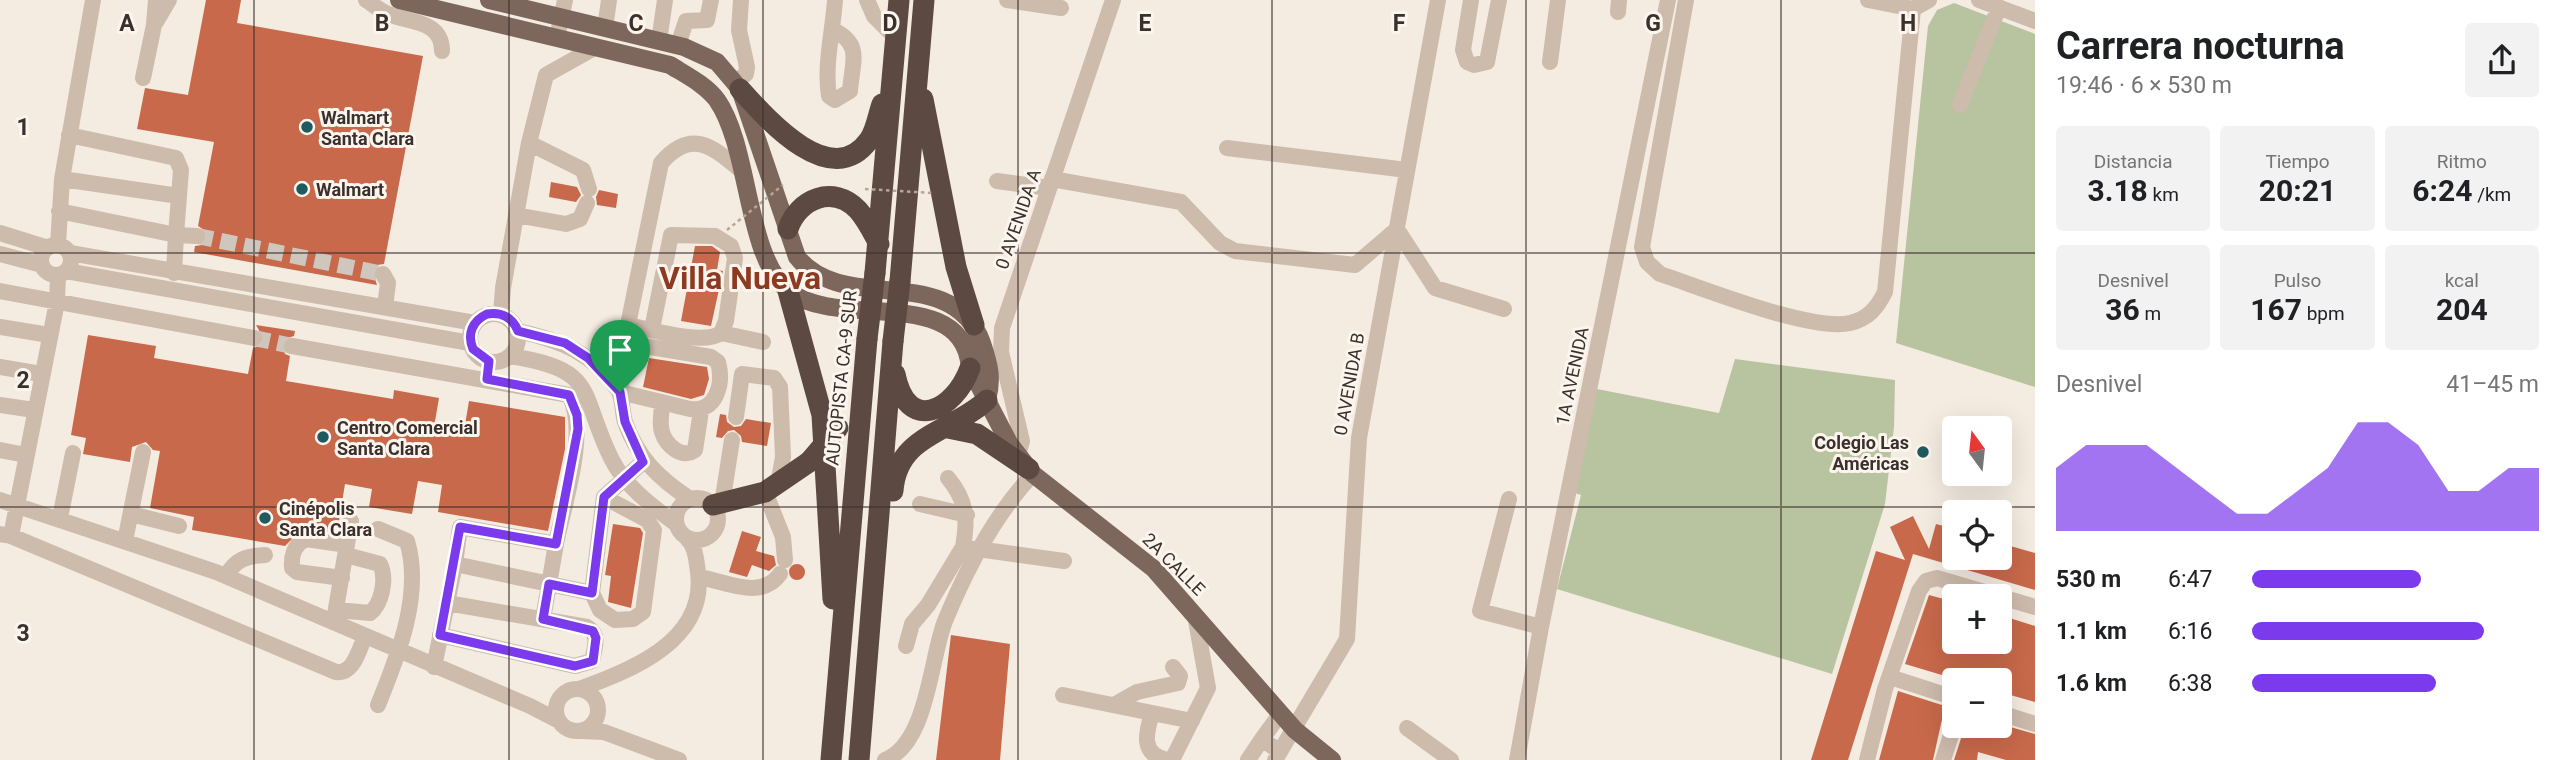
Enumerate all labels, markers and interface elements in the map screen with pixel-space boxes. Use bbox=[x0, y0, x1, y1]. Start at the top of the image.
text: A bbox=[119, 10, 135, 37]
text: B bbox=[375, 10, 389, 37]
text: C bbox=[628, 10, 644, 37]
text: D bbox=[883, 10, 897, 37]
text: E bbox=[1139, 10, 1152, 37]
text: F bbox=[1393, 10, 1406, 37]
text: G bbox=[1645, 10, 1661, 37]
text: H bbox=[1900, 10, 1916, 37]
button: share bbox=[2465, 23, 2539, 97]
text: Carrera nocturna bbox=[2056, 24, 2345, 68]
text: 19:46 · 6 × 530 m bbox=[2056, 72, 2232, 99]
place label: Walmart Santa Clara bbox=[321, 107, 414, 149]
text: 1 bbox=[16, 114, 30, 141]
marker: Walmart Santa Clara bbox=[299, 119, 315, 135]
text: Distancia bbox=[2094, 150, 2173, 173]
text: Tiempo bbox=[2265, 150, 2330, 173]
text: Ritmo bbox=[2437, 150, 2487, 173]
street label: 0 AVENIDA A bbox=[991, 166, 1045, 272]
text: 3.18 bbox=[2087, 173, 2148, 208]
text: 20:21 bbox=[2259, 173, 2336, 208]
text: 6:24 bbox=[2412, 173, 2472, 208]
place label: Walmart bbox=[316, 179, 384, 200]
marker: Walmart bbox=[294, 181, 310, 197]
text: km bbox=[2148, 183, 2179, 206]
text: /km bbox=[2472, 183, 2511, 206]
district label: Villa Nueva bbox=[659, 259, 821, 297]
text: Desnivel bbox=[2098, 269, 2169, 292]
text: Pulso bbox=[2274, 269, 2321, 292]
text: kcal bbox=[2445, 269, 2479, 292]
street label: AUTOPISTA CA-9 SUR bbox=[821, 289, 861, 467]
text: 36 bbox=[2105, 292, 2140, 327]
text: 167 bbox=[2250, 292, 2302, 327]
text: 204 bbox=[2436, 292, 2488, 327]
text: m bbox=[2140, 302, 2161, 325]
text: bpm bbox=[2302, 302, 2345, 325]
pin bbox=[590, 320, 650, 392]
street label: 1A AVENIDA bbox=[1551, 325, 1593, 427]
icon: arrive bbox=[601, 331, 639, 369]
street label: 0 AVENIDA B bbox=[1330, 331, 1368, 437]
text: 2 bbox=[16, 367, 30, 394]
text: Desnivel bbox=[2056, 371, 2142, 398]
text: 41–45 m bbox=[2446, 371, 2539, 398]
north arrow bbox=[1942, 416, 2012, 486]
map controls bbox=[1942, 416, 2012, 738]
place label: Centro Comercial Santa Clara bbox=[337, 417, 478, 459]
marker: Centro Comercial Santa Clara bbox=[315, 429, 331, 445]
place label: Colegio Las Américas bbox=[1814, 432, 1909, 474]
marker: Colegio Las Américas bbox=[1915, 444, 1931, 460]
place label: Cinépolis Santa Clara bbox=[279, 498, 372, 540]
button: locate bbox=[1942, 500, 2012, 570]
marker: Cinépolis Santa Clara bbox=[257, 510, 273, 526]
street label: 2A CALLE bbox=[1139, 529, 1209, 599]
text: 530 m bbox=[2056, 566, 2121, 593]
text: 6:47 bbox=[2168, 566, 2212, 593]
button: + bbox=[1942, 584, 2012, 654]
text: 1.1 km bbox=[2056, 618, 2127, 645]
text: 6:16 bbox=[2168, 618, 2212, 645]
text: 3 bbox=[16, 620, 30, 647]
button: − bbox=[1942, 668, 2012, 738]
text: 1.6 km bbox=[2056, 670, 2127, 697]
text: 6:38 bbox=[2168, 670, 2212, 697]

